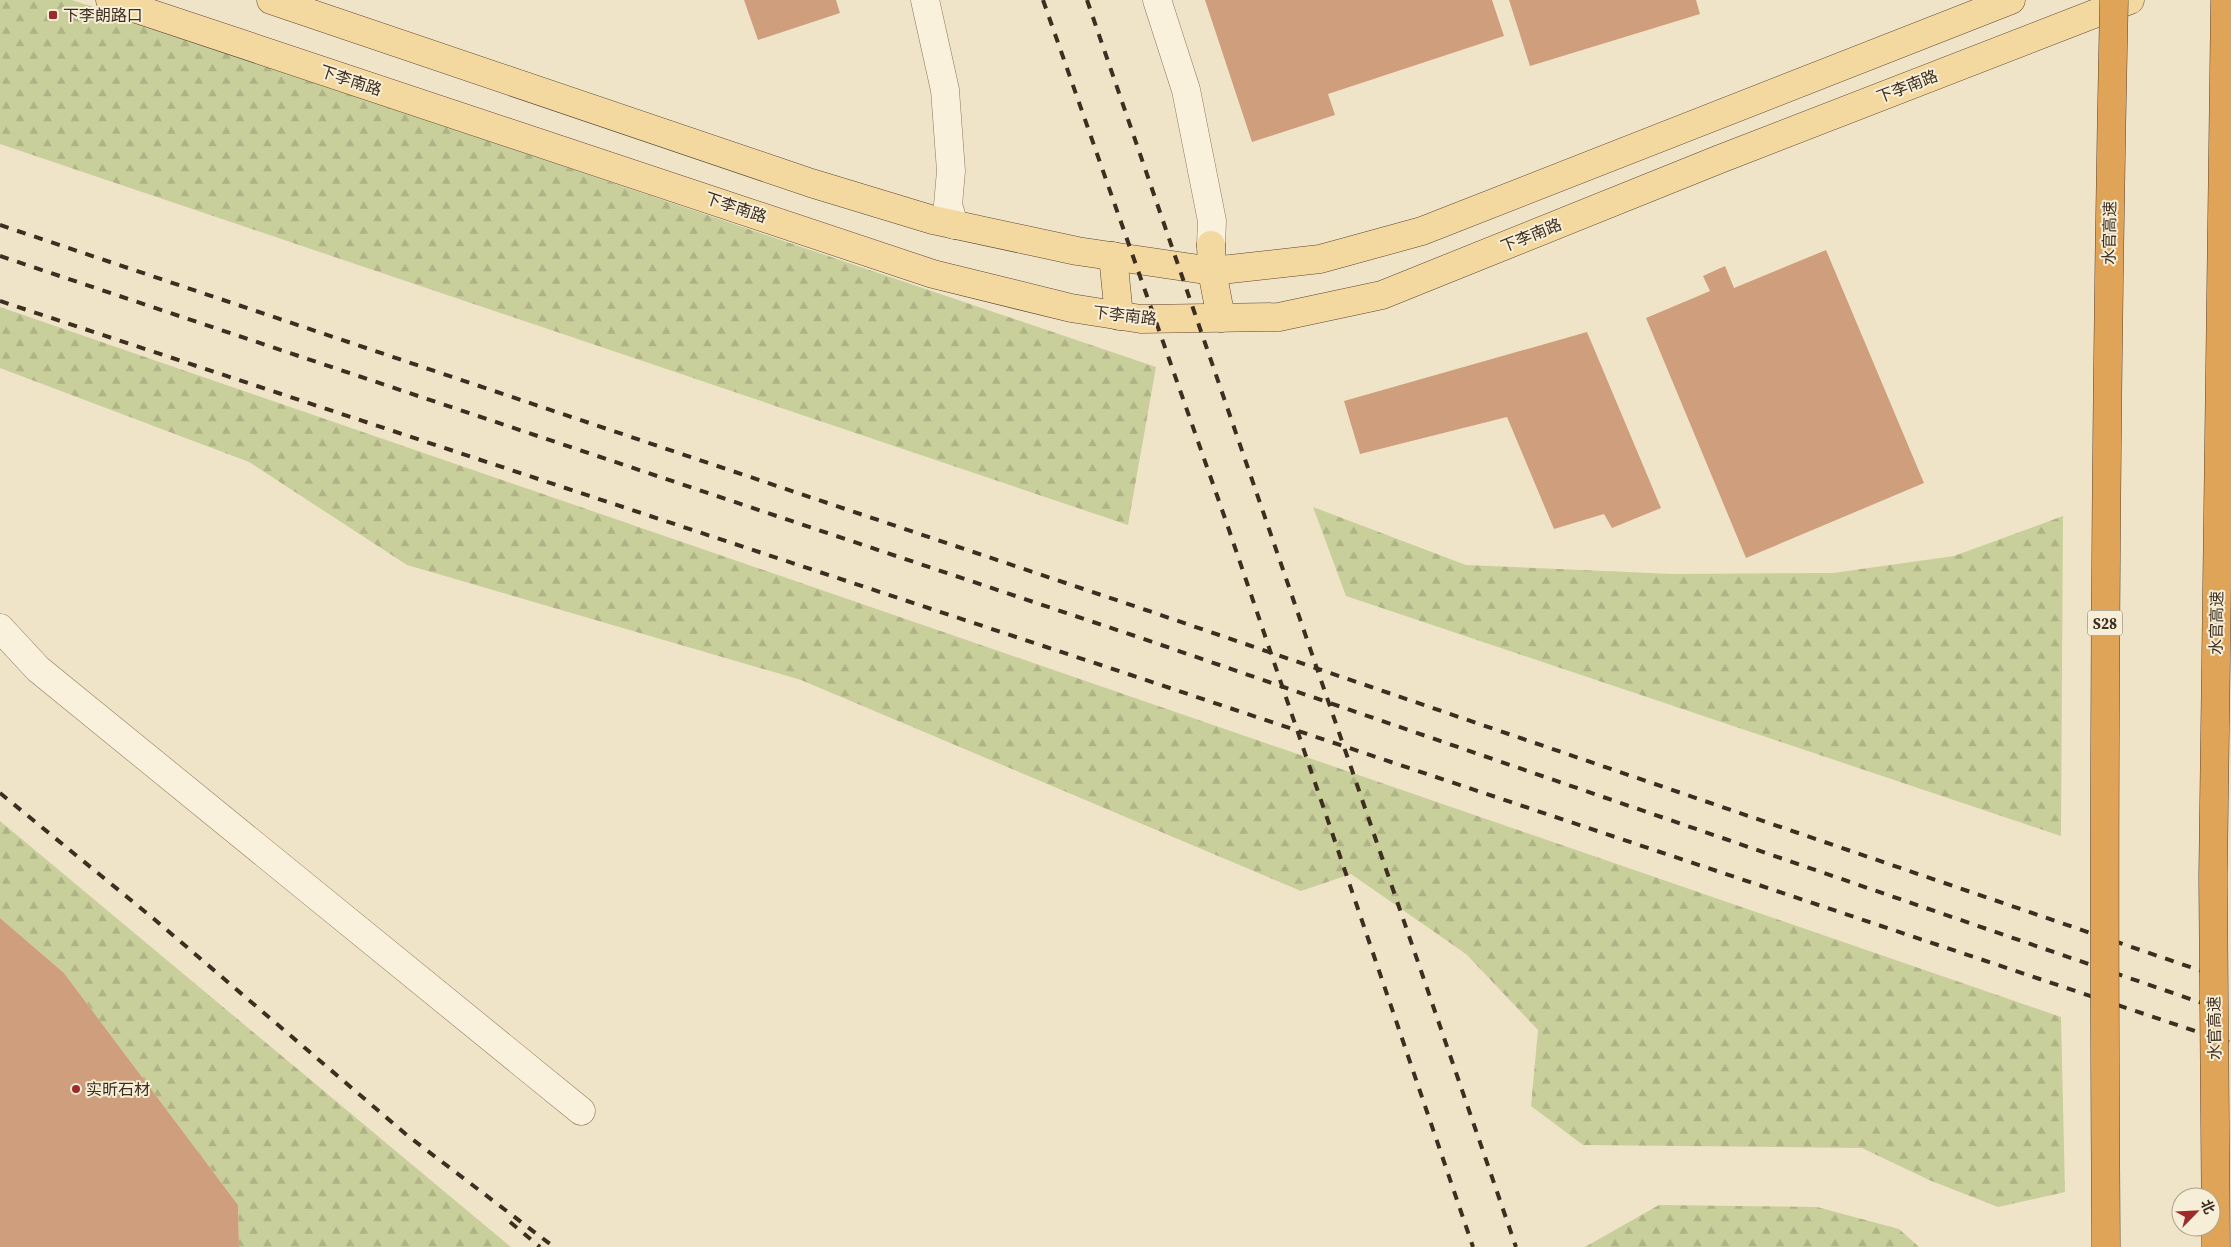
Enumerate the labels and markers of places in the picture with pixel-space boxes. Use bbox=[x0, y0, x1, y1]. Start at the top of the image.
place label: 下李朗路口 bbox=[63, 4, 143, 26]
marker: 下李朗路口 bbox=[47, 9, 59, 21]
place label: 实昕石材 bbox=[86, 1078, 150, 1100]
marker: 实昕石材 bbox=[70, 1083, 82, 1095]

